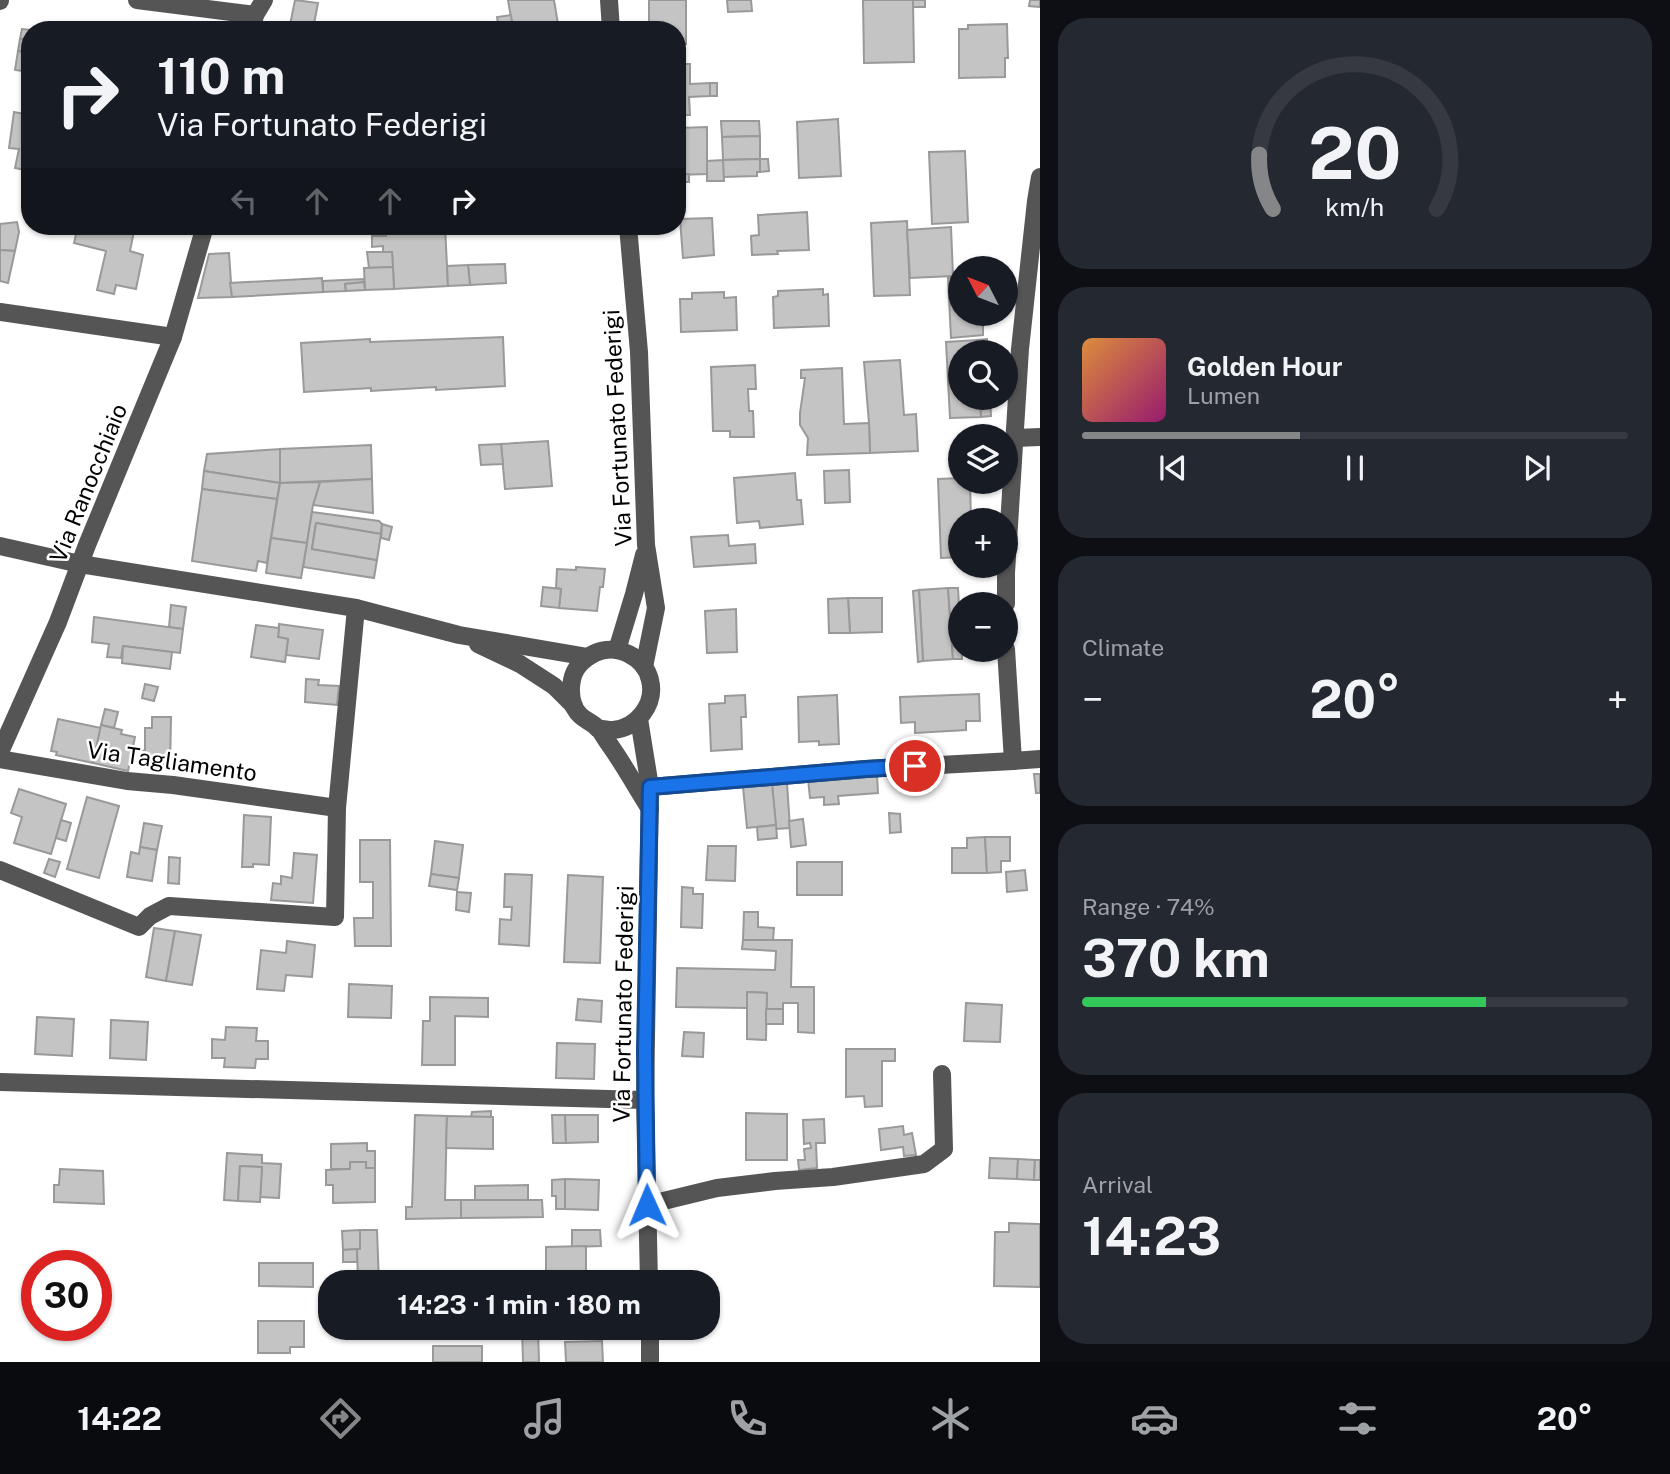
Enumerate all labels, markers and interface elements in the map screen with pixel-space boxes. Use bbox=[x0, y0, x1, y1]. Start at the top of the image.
text: 110 m bbox=[157, 47, 285, 105]
icon: right bbox=[42, 49, 133, 140]
text: Via Fortunato Federigi bbox=[157, 106, 487, 143]
text: 20 bbox=[1308, 111, 1402, 196]
icon: left bbox=[225, 182, 263, 220]
icon: ahead bbox=[298, 182, 336, 220]
icon: ahead bbox=[371, 182, 409, 220]
icon: right bbox=[444, 182, 482, 220]
text: km/h bbox=[1326, 192, 1384, 222]
north arrow bbox=[948, 256, 1018, 326]
map controls bbox=[948, 256, 1018, 662]
street label: Via Fortunato Federigi bbox=[597, 309, 637, 547]
button: search bbox=[948, 340, 1018, 410]
text: Golden Hour bbox=[1187, 351, 1342, 382]
text: Lumen bbox=[1187, 382, 1260, 409]
street label: Via Ranocchiaio bbox=[44, 400, 132, 566]
button: layers bbox=[948, 424, 1018, 494]
icon: previous bbox=[1154, 449, 1192, 487]
icon: pause bbox=[1336, 449, 1374, 487]
icon: next bbox=[1518, 449, 1556, 487]
button: + bbox=[948, 508, 1018, 578]
button: − bbox=[948, 592, 1018, 662]
text: Climate bbox=[1082, 634, 1164, 661]
text: 20° bbox=[1309, 669, 1401, 730]
text: − bbox=[1082, 677, 1103, 722]
text: + bbox=[1607, 677, 1628, 722]
street label: Via Tagliamento bbox=[85, 736, 259, 786]
pin bbox=[885, 736, 945, 796]
icon: arrive bbox=[896, 747, 934, 785]
street label: Via Fortunato Federigi bbox=[607, 885, 639, 1123]
text: Range · 74% bbox=[1082, 893, 1215, 920]
text: 370 km bbox=[1082, 928, 1270, 989]
position arrow bbox=[610, 1168, 684, 1242]
text: Arrival bbox=[1082, 1171, 1153, 1198]
text: 14:23 bbox=[1082, 1206, 1221, 1267]
speed limit sign: 30 bbox=[21, 1250, 112, 1341]
text: 14:23 · 1 min · 180 m bbox=[397, 1289, 641, 1320]
icon: directions bbox=[316, 1394, 365, 1443]
icon: music bbox=[520, 1394, 569, 1443]
icon: phone bbox=[723, 1394, 772, 1443]
icon: climate bbox=[926, 1394, 975, 1443]
icon: car bbox=[1130, 1394, 1179, 1443]
icon: filters bbox=[1333, 1394, 1382, 1443]
text: 14:22 bbox=[77, 1400, 162, 1437]
text: 20° bbox=[1537, 1400, 1593, 1437]

